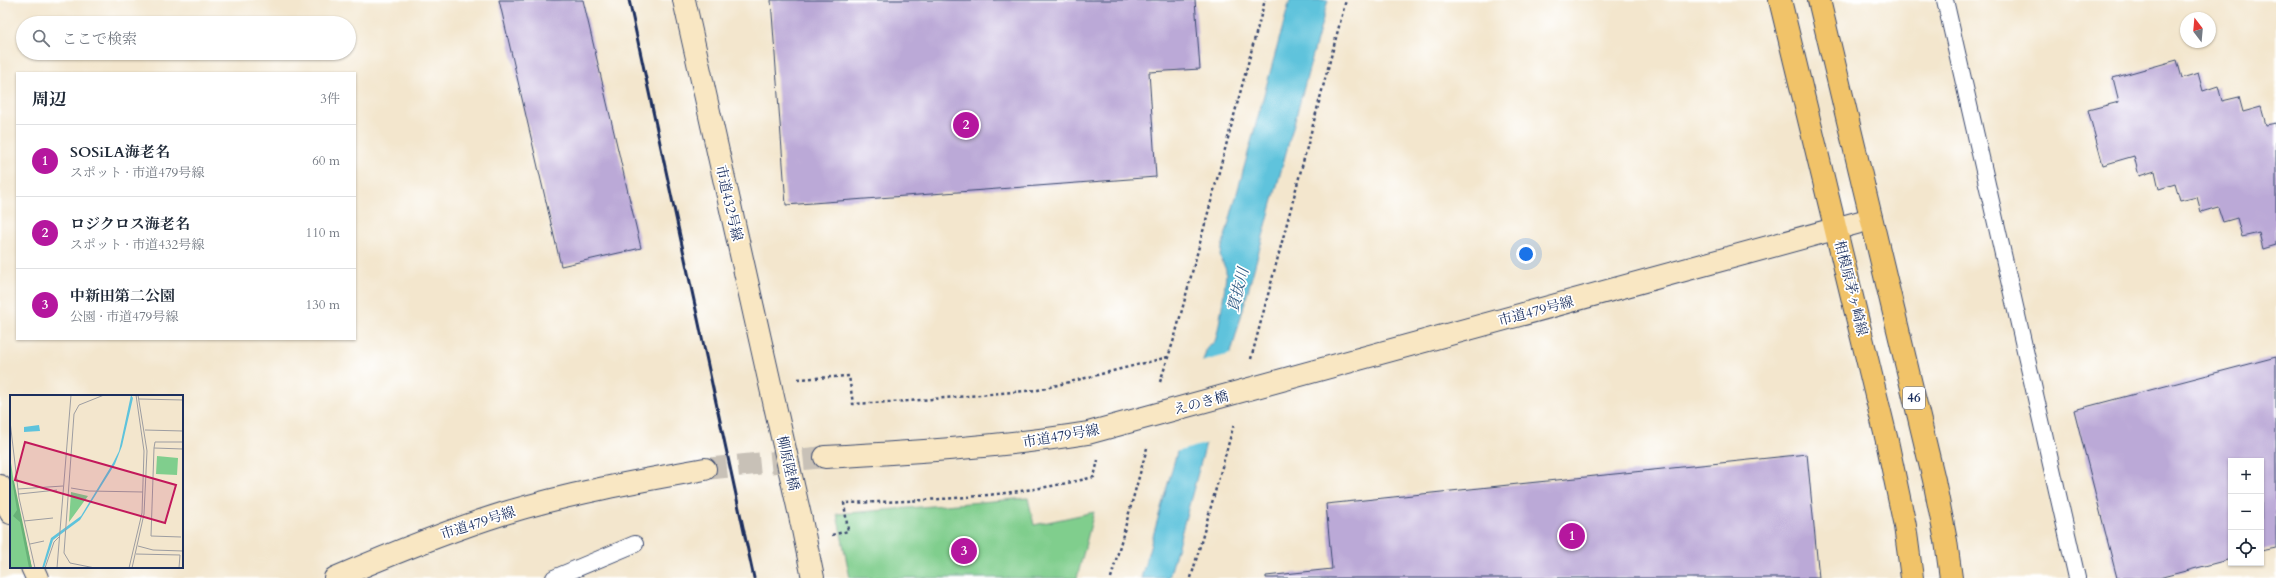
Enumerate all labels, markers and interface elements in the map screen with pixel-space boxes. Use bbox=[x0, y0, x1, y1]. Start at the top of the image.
north arrow bbox=[2180, 12, 2216, 48]
search box bbox=[16, 16, 356, 60]
icon: search bbox=[30, 27, 52, 49]
text: ここで検索 bbox=[62, 29, 137, 49]
text: 周辺 bbox=[32, 88, 66, 111]
text: 3件 bbox=[320, 90, 340, 108]
pin: 2 bbox=[953, 110, 979, 140]
text: SOSiLA海老名 bbox=[70, 142, 170, 162]
text: 1 bbox=[42, 152, 48, 170]
text: 60 m bbox=[312, 152, 340, 170]
street label: 市道432号線 bbox=[711, 163, 747, 243]
text: スポット · 市道479号線 bbox=[70, 164, 204, 182]
text: ロジクロス海老名 bbox=[70, 214, 190, 234]
text: 2 bbox=[42, 224, 48, 242]
text: 110 m bbox=[306, 224, 340, 242]
text: スポット · 市道432号線 bbox=[70, 236, 204, 254]
street label: 相模原茅ヶ崎線 bbox=[1830, 238, 1872, 338]
your location bbox=[1516, 244, 1536, 264]
water label: 貫抜川 bbox=[1223, 264, 1254, 314]
text: 中新田第二公園 bbox=[70, 286, 175, 306]
street label: 市道479号線 bbox=[1496, 292, 1576, 330]
text: 3 bbox=[42, 296, 48, 314]
text: 130 m bbox=[306, 296, 340, 314]
text: 公園 · 市道479号線 bbox=[70, 308, 178, 326]
street label: えのき橋 bbox=[1171, 387, 1231, 419]
road number: 46 bbox=[1903, 387, 1925, 409]
inset map bbox=[10, 395, 183, 568]
street label: 市道479号線 bbox=[1021, 420, 1101, 452]
street label: 柳原陸橋 bbox=[772, 434, 804, 492]
map controls bbox=[2228, 458, 2264, 566]
button: + bbox=[2228, 458, 2264, 494]
button: − bbox=[2228, 494, 2264, 530]
street label: 市道479号線 bbox=[438, 502, 518, 544]
pin: 1 bbox=[1559, 521, 1585, 551]
button: locate bbox=[2228, 530, 2264, 566]
pin: 3 bbox=[951, 536, 977, 566]

